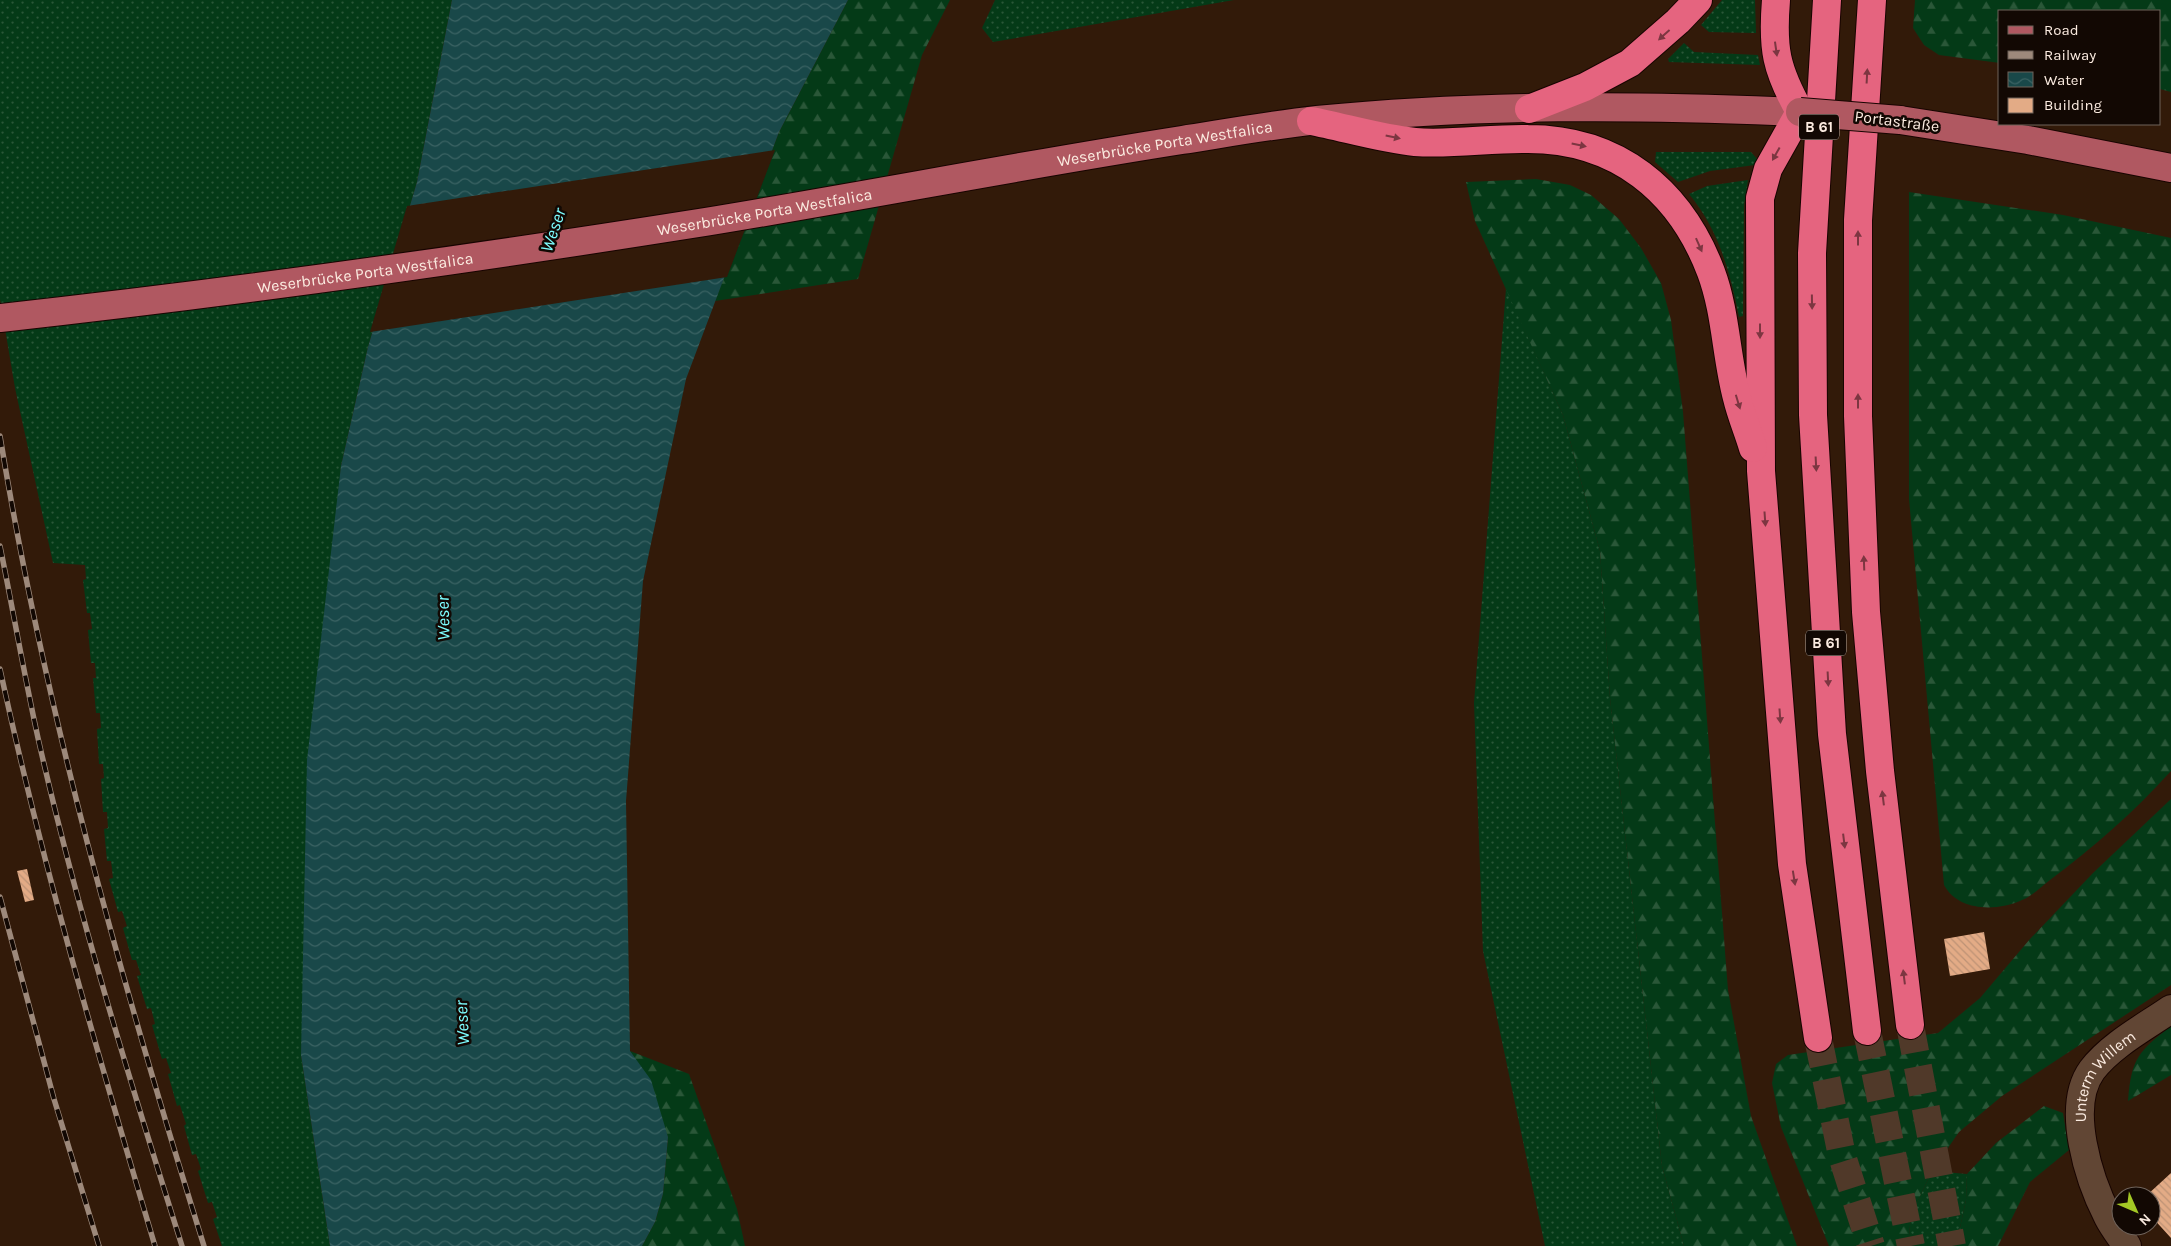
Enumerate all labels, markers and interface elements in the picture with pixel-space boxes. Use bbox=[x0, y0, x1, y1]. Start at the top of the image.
legend bbox=[1998, 10, 2161, 125]
text: Road bbox=[2044, 21, 2079, 39]
one-way arrow bbox=[1657, 29, 1670, 40]
one-way arrow bbox=[1772, 41, 1780, 57]
text: Railway bbox=[2044, 46, 2096, 64]
one-way arrow bbox=[1864, 68, 1872, 84]
text: Water bbox=[2044, 71, 2085, 89]
text: Building bbox=[2044, 96, 2102, 114]
street label: Portastraße bbox=[1854, 106, 1940, 136]
road number: B 61 bbox=[1799, 114, 1839, 140]
street label: Weserbrücke Porta Westfalica bbox=[1056, 116, 1274, 170]
one-way arrow bbox=[1385, 134, 1401, 142]
one-way arrow bbox=[1571, 141, 1586, 149]
one-way arrow bbox=[1772, 147, 1780, 162]
street label: Weserbrücke Porta Westfalica bbox=[656, 184, 874, 239]
water label: Weser bbox=[535, 204, 571, 255]
one-way arrow bbox=[1854, 230, 1862, 246]
one-way arrow bbox=[1695, 238, 1703, 252]
street label: Weserbrücke Porta Westfalica bbox=[256, 248, 474, 296]
one-way arrow bbox=[1808, 294, 1816, 310]
one-way arrow bbox=[1756, 323, 1764, 339]
one-way arrow bbox=[1854, 392, 1862, 408]
one-way arrow bbox=[1735, 395, 1743, 410]
one-way arrow bbox=[1813, 457, 1821, 473]
one-way arrow bbox=[1761, 512, 1769, 528]
one-way arrow bbox=[1859, 555, 1867, 571]
water label: Weser bbox=[432, 594, 454, 641]
road number: B 61 bbox=[1806, 630, 1846, 656]
one-way arrow bbox=[1825, 671, 1833, 687]
one-way arrow bbox=[1777, 709, 1785, 725]
one-way arrow bbox=[1879, 790, 1887, 806]
one-way arrow bbox=[1840, 833, 1848, 849]
one-way arrow bbox=[1790, 871, 1798, 887]
one-way arrow bbox=[1900, 968, 1908, 984]
water label: Weser bbox=[450, 999, 474, 1046]
street label: Unterm Willem bbox=[2070, 1026, 2139, 1123]
north arrow bbox=[2111, 1186, 2161, 1236]
text: N bbox=[2135, 1210, 2154, 1229]

